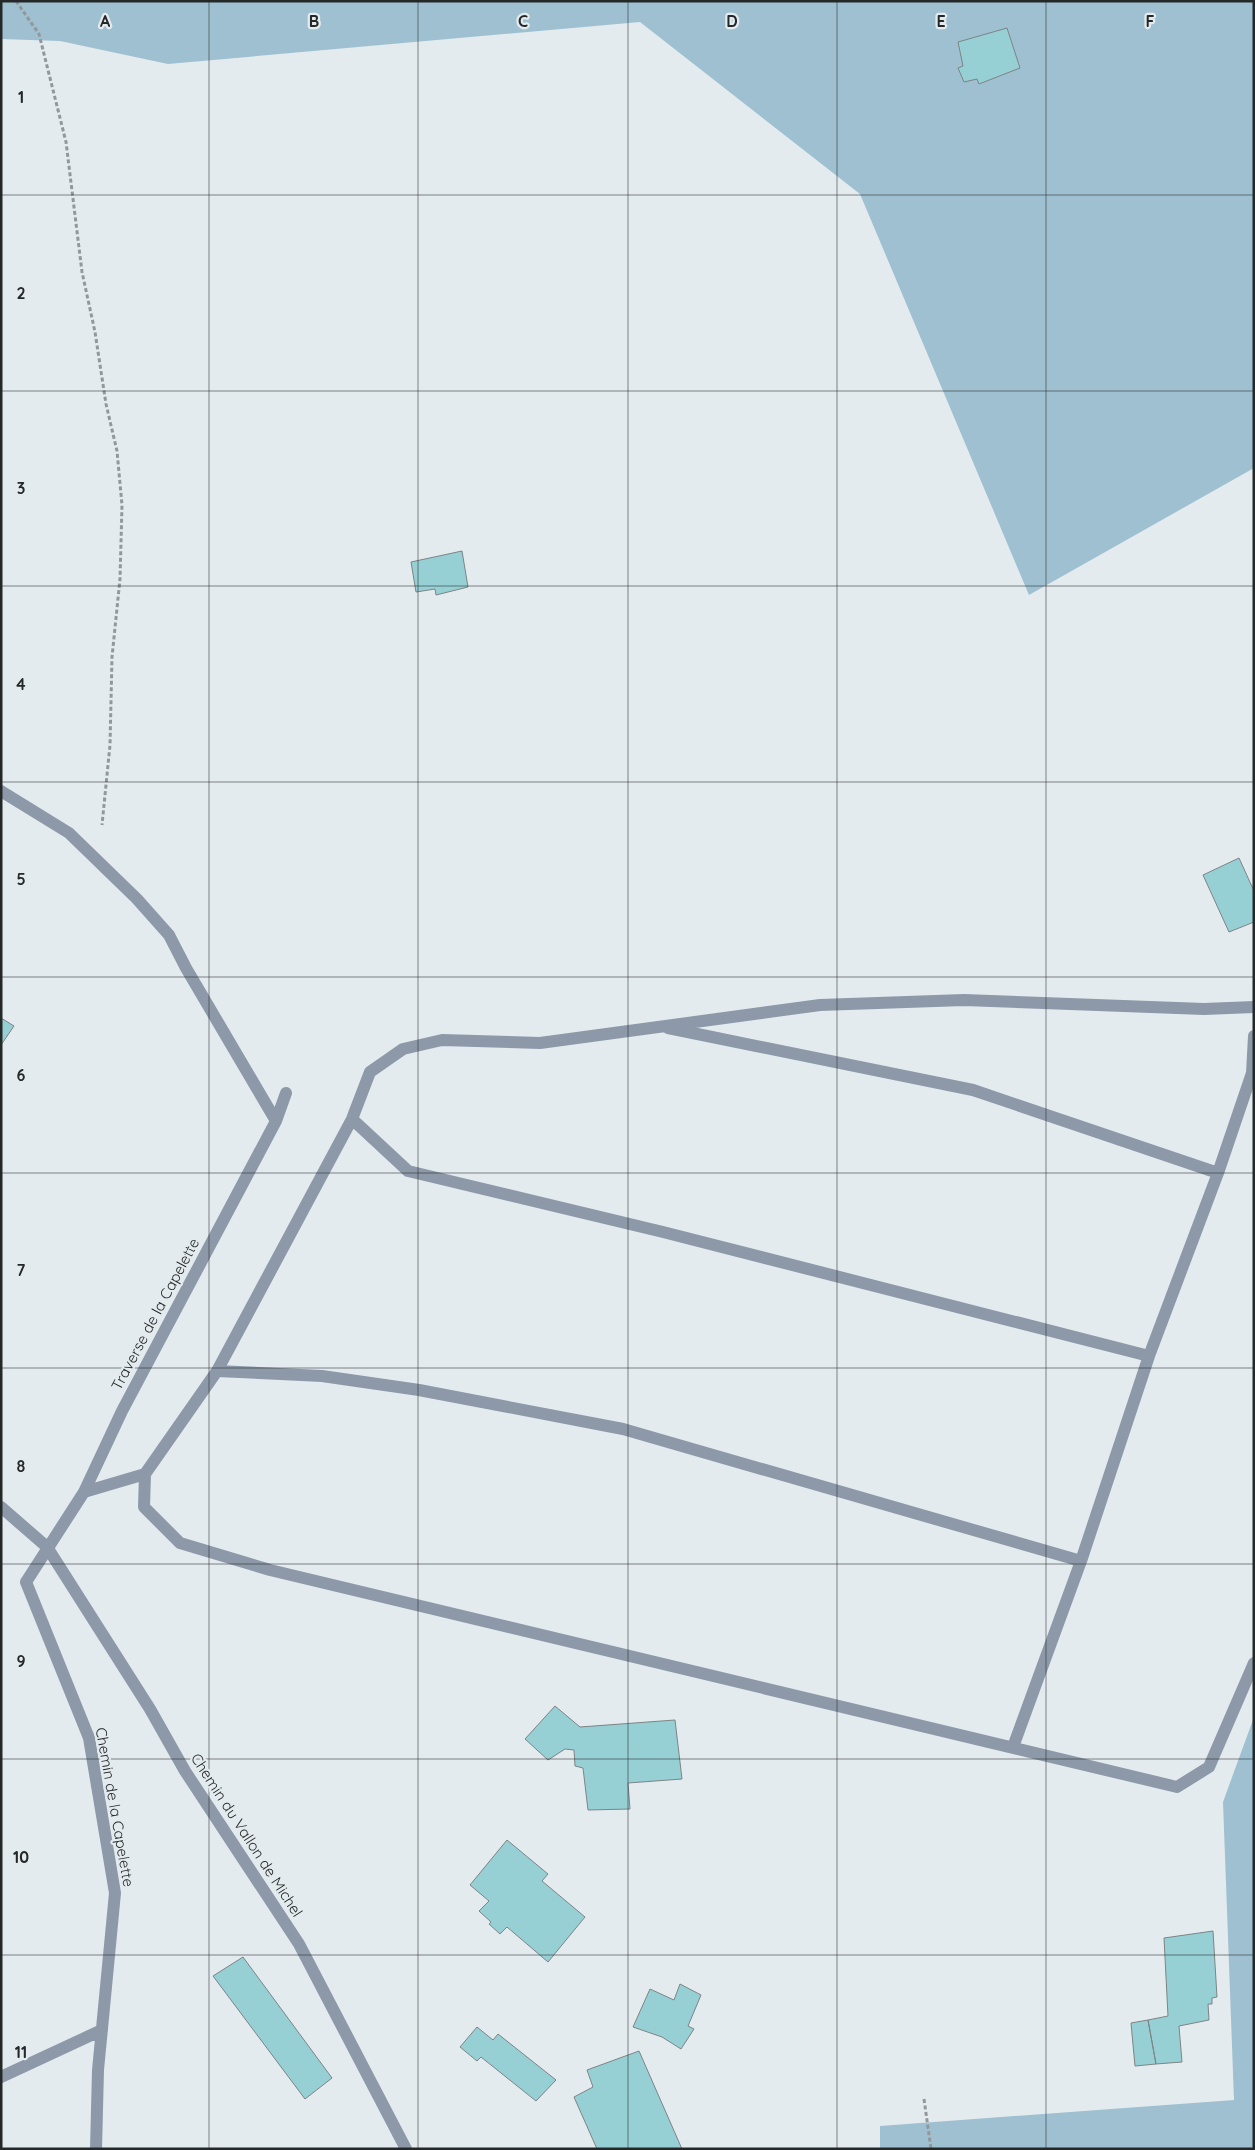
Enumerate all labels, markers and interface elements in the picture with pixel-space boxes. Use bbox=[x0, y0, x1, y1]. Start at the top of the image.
text: A bbox=[100, 11, 111, 31]
text: B bbox=[309, 11, 319, 31]
text: C bbox=[518, 11, 528, 31]
text: D bbox=[726, 11, 738, 31]
text: E bbox=[936, 11, 946, 31]
text: F bbox=[1146, 11, 1155, 31]
text: 1 bbox=[18, 87, 24, 107]
text: 2 bbox=[16, 283, 26, 303]
text: 3 bbox=[17, 478, 25, 498]
text: 4 bbox=[16, 674, 26, 694]
text: 5 bbox=[16, 869, 26, 889]
text: 6 bbox=[17, 1065, 26, 1085]
street label: Traverse de la Capelette bbox=[107, 1235, 203, 1393]
text: 7 bbox=[17, 1260, 26, 1280]
text: 8 bbox=[17, 1456, 26, 1476]
text: 9 bbox=[16, 1651, 26, 1671]
street label: Chemin de la Capelette bbox=[92, 1726, 138, 1888]
street label: Chemin du Vallon de Michel bbox=[187, 1750, 307, 1920]
text: 10 bbox=[13, 1847, 29, 1867]
text: 11 bbox=[15, 2042, 27, 2062]

